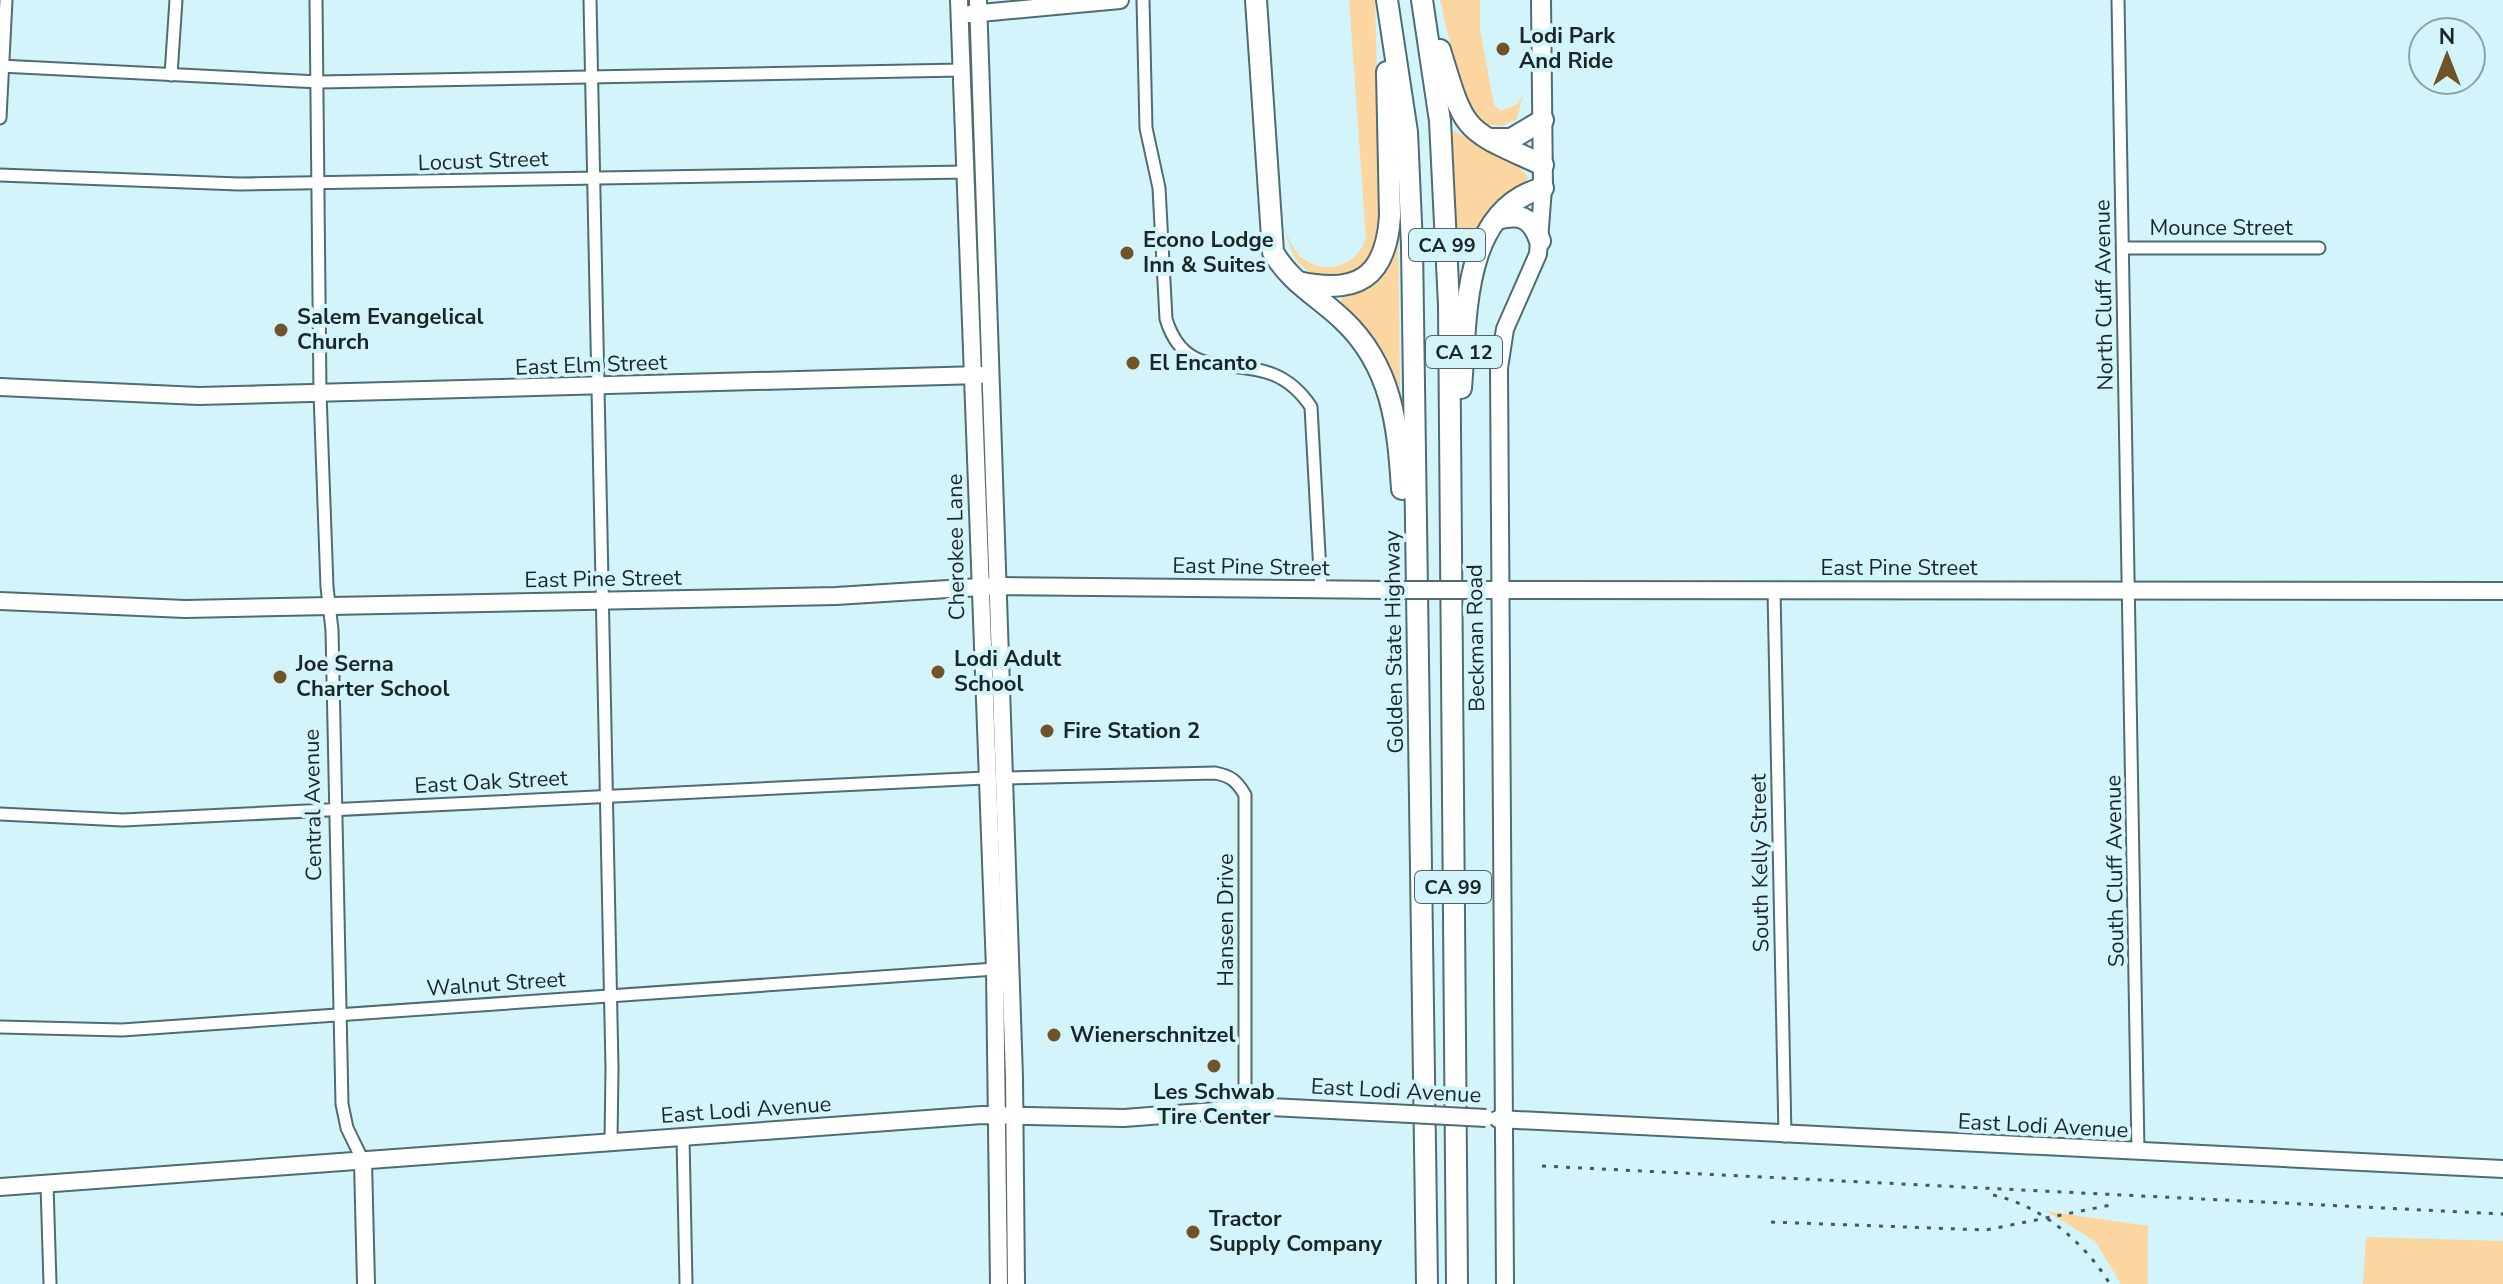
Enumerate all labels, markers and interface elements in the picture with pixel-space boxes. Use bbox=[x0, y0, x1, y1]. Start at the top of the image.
north arrow bbox=[2407, 16, 2487, 96]
place label: Lodi Park And Ride bbox=[1519, 21, 1616, 76]
text: N bbox=[2439, 22, 2455, 52]
marker: Lodi Park And Ride bbox=[1494, 40, 1512, 58]
street label: Locust Street bbox=[417, 144, 549, 178]
street label: North Cluff Avenue bbox=[2087, 199, 2121, 391]
street label: Mounce Street bbox=[2149, 213, 2293, 243]
place label: Econo Lodge Inn & Suites bbox=[1143, 225, 1274, 280]
road number: CA 99 bbox=[1409, 229, 1485, 261]
marker: Econo Lodge Inn & Suites bbox=[1118, 244, 1136, 262]
place label: Salem Evangelical Church bbox=[297, 302, 483, 357]
marker: Salem Evangelical Church bbox=[272, 321, 290, 339]
road number: CA 12 bbox=[1426, 336, 1502, 368]
street label: East Elm Street bbox=[515, 347, 668, 383]
place label: El Encanto bbox=[1149, 348, 1257, 378]
marker: El Encanto bbox=[1124, 354, 1142, 372]
street label: Cherokee Lane bbox=[940, 473, 972, 621]
street label: Golden State Highway bbox=[1377, 529, 1411, 754]
street label: East Pine Street bbox=[1172, 551, 1330, 583]
street label: East Pine Street bbox=[1820, 553, 1978, 583]
street label: East Pine Street bbox=[524, 563, 682, 595]
street label: Beckman Road bbox=[1460, 564, 1492, 712]
place label: Lodi Adult School bbox=[954, 644, 1062, 699]
place label: Joe Serna Charter School bbox=[295, 649, 449, 704]
marker: Lodi Adult School bbox=[929, 663, 947, 681]
marker: Joe Serna Charter School bbox=[271, 668, 289, 686]
place label: Fire Station 2 bbox=[1063, 716, 1200, 746]
marker: Fire Station 2 bbox=[1038, 722, 1056, 740]
street label: Central Avenue bbox=[297, 729, 329, 881]
street label: East Oak Street bbox=[414, 763, 569, 801]
street label: South Kelly Street bbox=[1743, 773, 1777, 953]
street label: South Cluff Avenue bbox=[2098, 775, 2132, 967]
street label: Hansen Drive bbox=[1211, 853, 1241, 987]
road number: CA 99 bbox=[1415, 871, 1491, 903]
street label: Walnut Street bbox=[425, 964, 567, 1004]
place label: Wienerschnitzel bbox=[1070, 1020, 1235, 1050]
marker: Wienerschnitzel bbox=[1045, 1026, 1063, 1044]
marker: Les Schwab Tire Center bbox=[1205, 1057, 1223, 1075]
street label: East Lodi Avenue bbox=[1310, 1072, 1482, 1110]
place label: Les Schwab Tire Center bbox=[1153, 1077, 1275, 1132]
street label: East Lodi Avenue bbox=[660, 1089, 832, 1131]
street label: East Lodi Avenue bbox=[1957, 1107, 2129, 1145]
place label: Tractor Supply Company bbox=[1209, 1204, 1382, 1259]
marker: Tractor Supply Company bbox=[1184, 1223, 1202, 1241]

